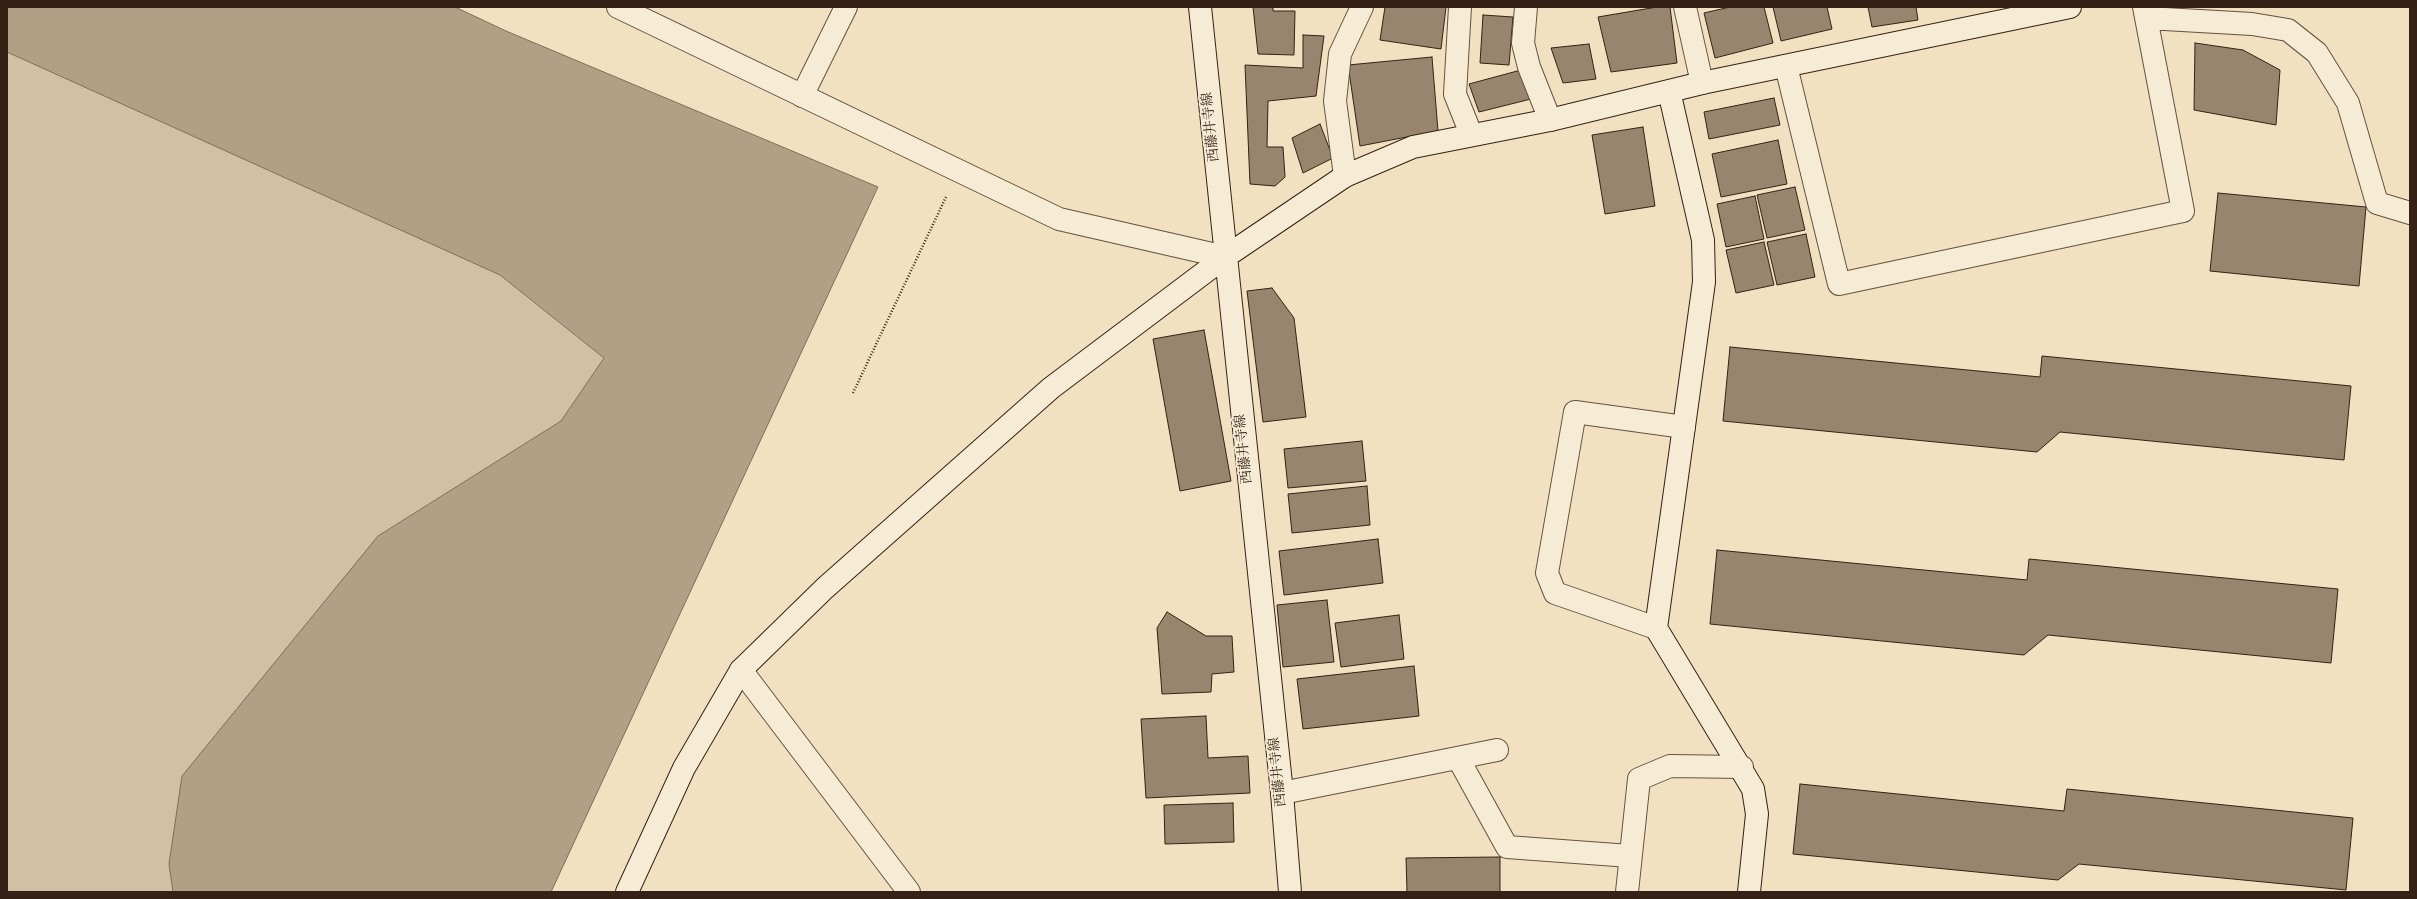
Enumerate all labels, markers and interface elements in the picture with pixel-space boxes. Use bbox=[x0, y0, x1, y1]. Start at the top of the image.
street label: 西藤井寺線 bbox=[1200, 91, 1224, 163]
street label: 西藤井寺線 bbox=[1233, 413, 1257, 485]
street label: 西藤井寺線 bbox=[1267, 736, 1291, 808]

